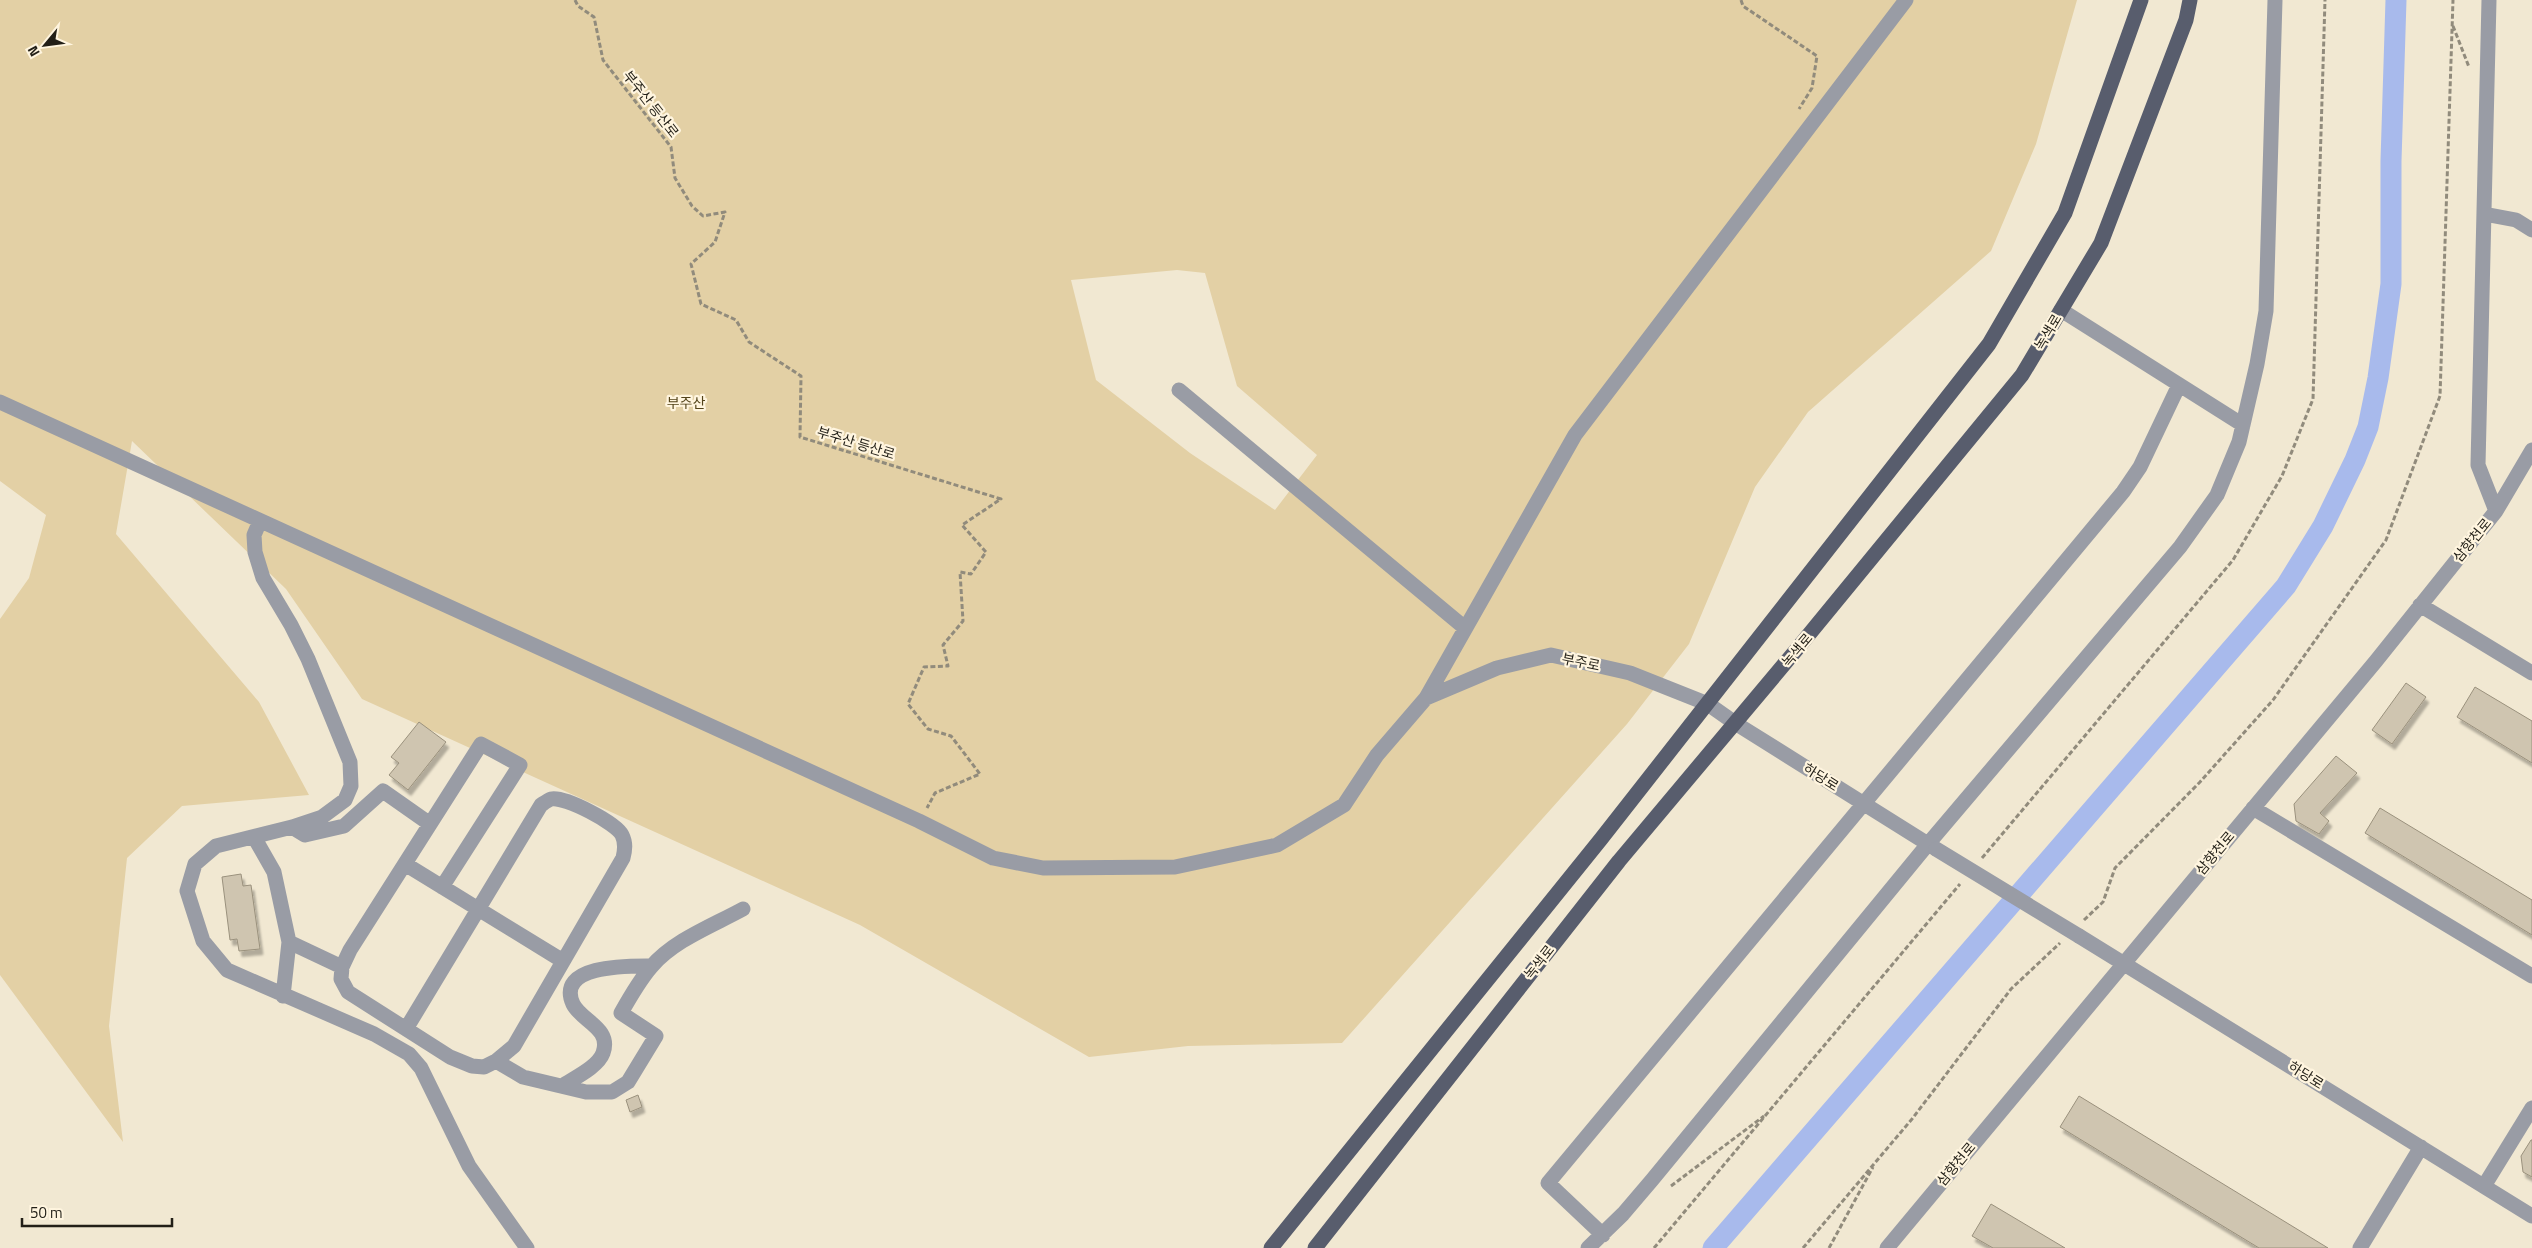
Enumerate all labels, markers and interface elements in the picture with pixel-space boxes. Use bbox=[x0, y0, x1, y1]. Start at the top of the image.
north arrow bbox=[20, 20, 70, 70]
text: N bbox=[22, 42, 45, 61]
street label: 부주산 등산로 bbox=[618, 66, 684, 142]
street label: 녹색로 bbox=[2029, 310, 2067, 354]
park label: 부주산 bbox=[667, 392, 705, 413]
street label: 부주산 등산로 bbox=[815, 421, 898, 464]
street label: 삼향천로 bbox=[2447, 513, 2496, 566]
street label: 녹색로 bbox=[1776, 628, 1817, 671]
street label: 부주로 bbox=[1560, 647, 1602, 676]
street label: 하당로 bbox=[1799, 757, 1843, 796]
street label: 삼향천로 bbox=[2190, 826, 2239, 879]
street label: 녹색로 bbox=[1518, 940, 1559, 983]
street label: 하당로 bbox=[2284, 1055, 2328, 1094]
street label: 삼향천로 bbox=[1931, 1137, 1980, 1190]
scale bar bbox=[22, 1196, 172, 1228]
text: 50 m bbox=[30, 1201, 63, 1224]

